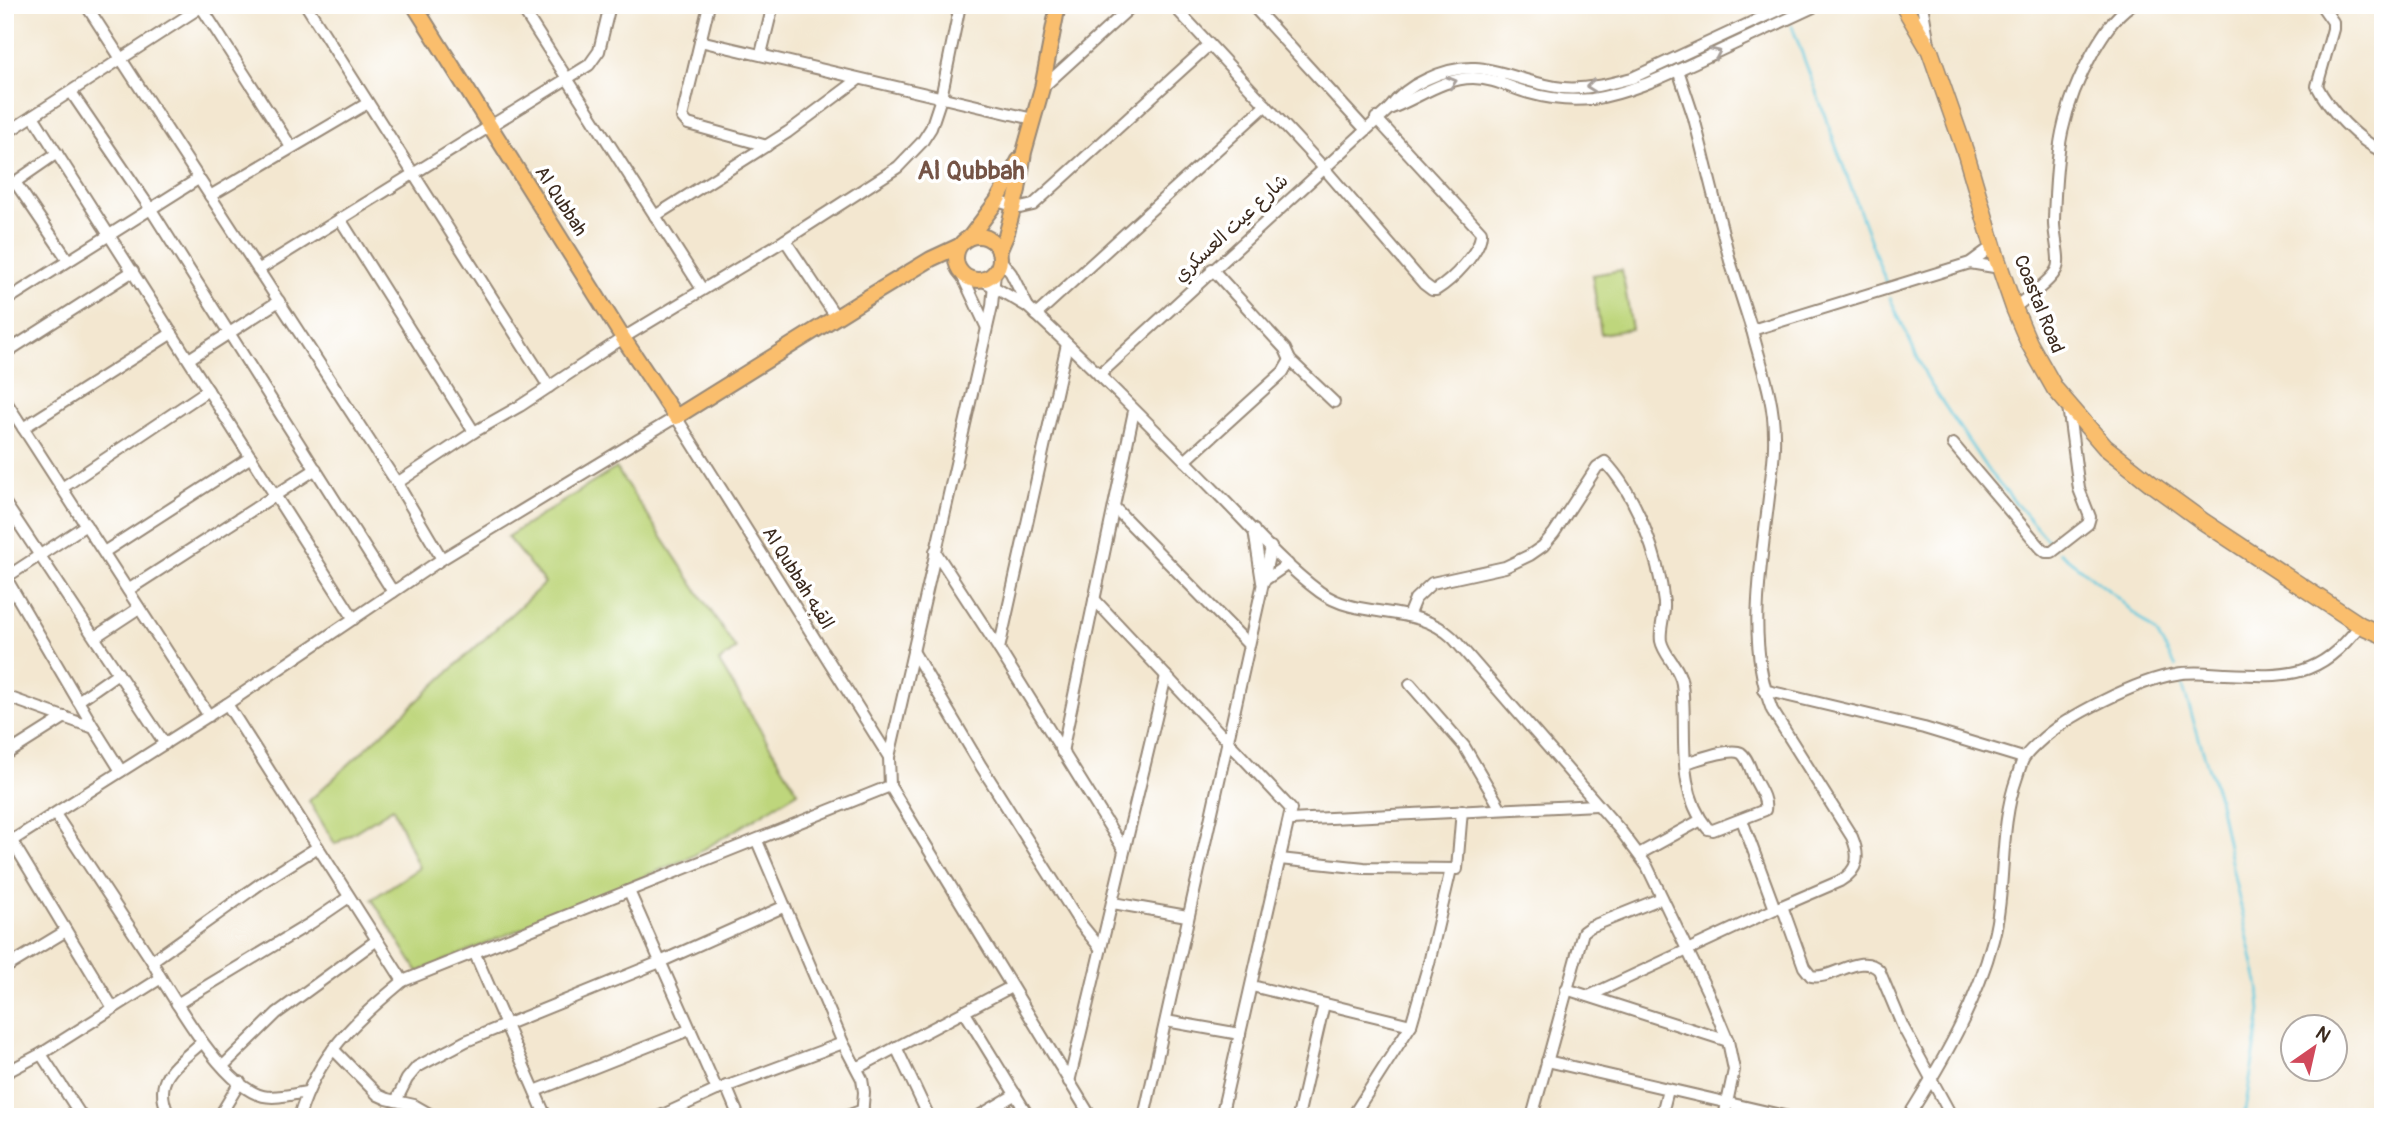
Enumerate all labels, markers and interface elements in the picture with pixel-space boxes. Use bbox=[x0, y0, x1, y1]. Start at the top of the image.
one-way arrow bbox=[1709, 47, 1721, 61]
one-way arrow bbox=[1445, 76, 1457, 91]
one-way arrow bbox=[1585, 79, 1597, 94]
district label: Al Qubbah bbox=[917, 155, 1025, 187]
street label: Al Qubbah bbox=[530, 162, 593, 241]
street label: شارع عيت العسكري bbox=[1169, 169, 1295, 289]
street label: Coastal Road bbox=[2008, 251, 2070, 357]
street label: Al Qubbah القبه bbox=[757, 522, 839, 634]
north arrow bbox=[2280, 1014, 2350, 1084]
text: N bbox=[2311, 1021, 2335, 1048]

